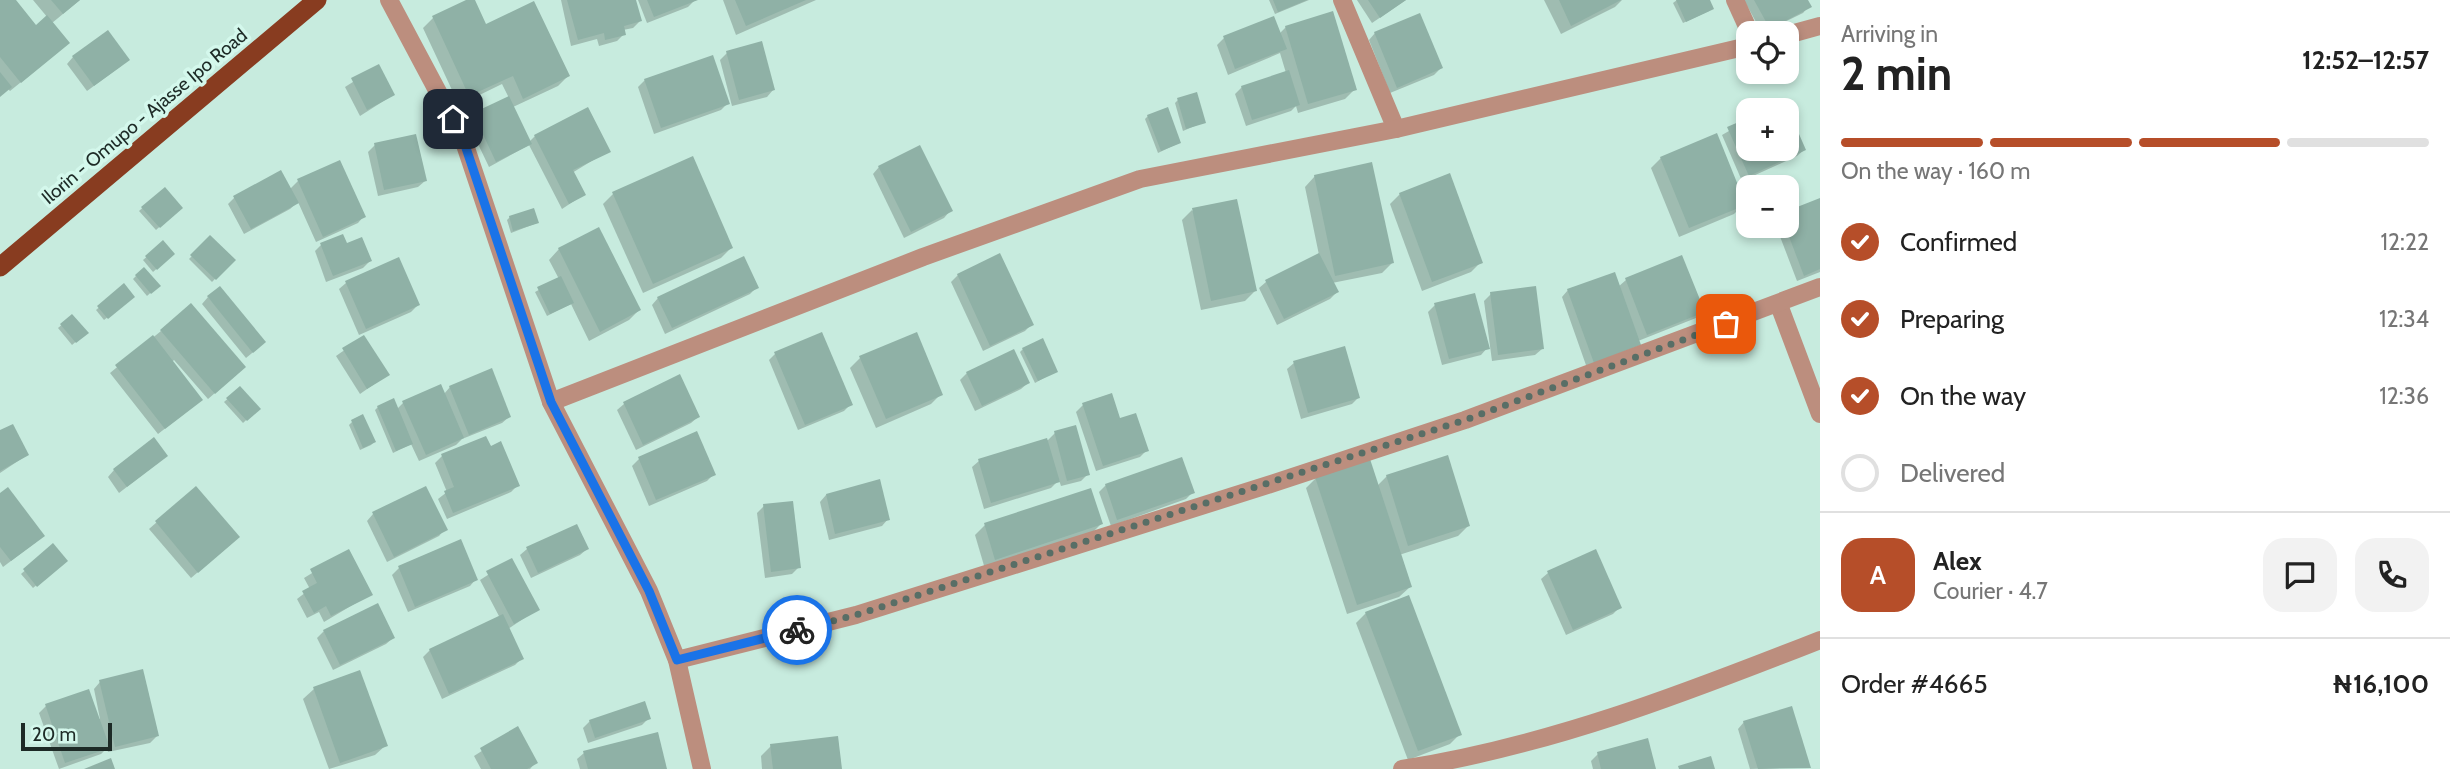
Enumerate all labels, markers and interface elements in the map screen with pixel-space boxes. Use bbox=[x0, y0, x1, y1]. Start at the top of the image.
text: Arriving in bbox=[1841, 20, 1938, 48]
map controls bbox=[1736, 21, 1799, 238]
button: locate bbox=[1736, 21, 1799, 84]
street label: Ilorin - Omupo - Ajasse Ipo Road bbox=[37, 24, 252, 209]
text: 12:52–12:57 bbox=[2302, 44, 2429, 76]
text: 2 min bbox=[1841, 46, 1952, 102]
pin bbox=[423, 89, 483, 149]
button: + bbox=[1736, 98, 1799, 161]
icon: home bbox=[434, 100, 472, 138]
text: On the way · 160 m bbox=[1841, 157, 2030, 185]
button: − bbox=[1736, 175, 1799, 238]
icon: check bbox=[1841, 223, 1879, 261]
text: Confirmed bbox=[1900, 226, 2017, 258]
text: 12:22 bbox=[2381, 228, 2429, 256]
pin bbox=[1696, 294, 1756, 354]
icon: check bbox=[1841, 300, 1879, 338]
text: Preparing bbox=[1900, 303, 2004, 335]
icon: bag bbox=[1707, 305, 1745, 343]
text: 12:34 bbox=[2379, 305, 2429, 333]
icon: check bbox=[1841, 377, 1879, 415]
text: On the way bbox=[1900, 380, 2026, 412]
text: 12:36 bbox=[2379, 382, 2429, 410]
text: Delivered bbox=[1900, 457, 2005, 489]
button: chat bbox=[2263, 538, 2337, 612]
button: phone bbox=[2355, 538, 2429, 612]
text: Alex bbox=[1933, 545, 1982, 577]
text: A bbox=[1870, 559, 1886, 591]
text: Courier · 4.7 bbox=[1933, 577, 2048, 605]
courier bbox=[762, 595, 832, 665]
icon: bike bbox=[778, 611, 816, 649]
text: Order #4665 bbox=[1841, 668, 1987, 700]
text: ₦16,100 bbox=[2332, 668, 2429, 700]
scale bar bbox=[21, 720, 112, 752]
text: 20 m bbox=[32, 723, 76, 746]

